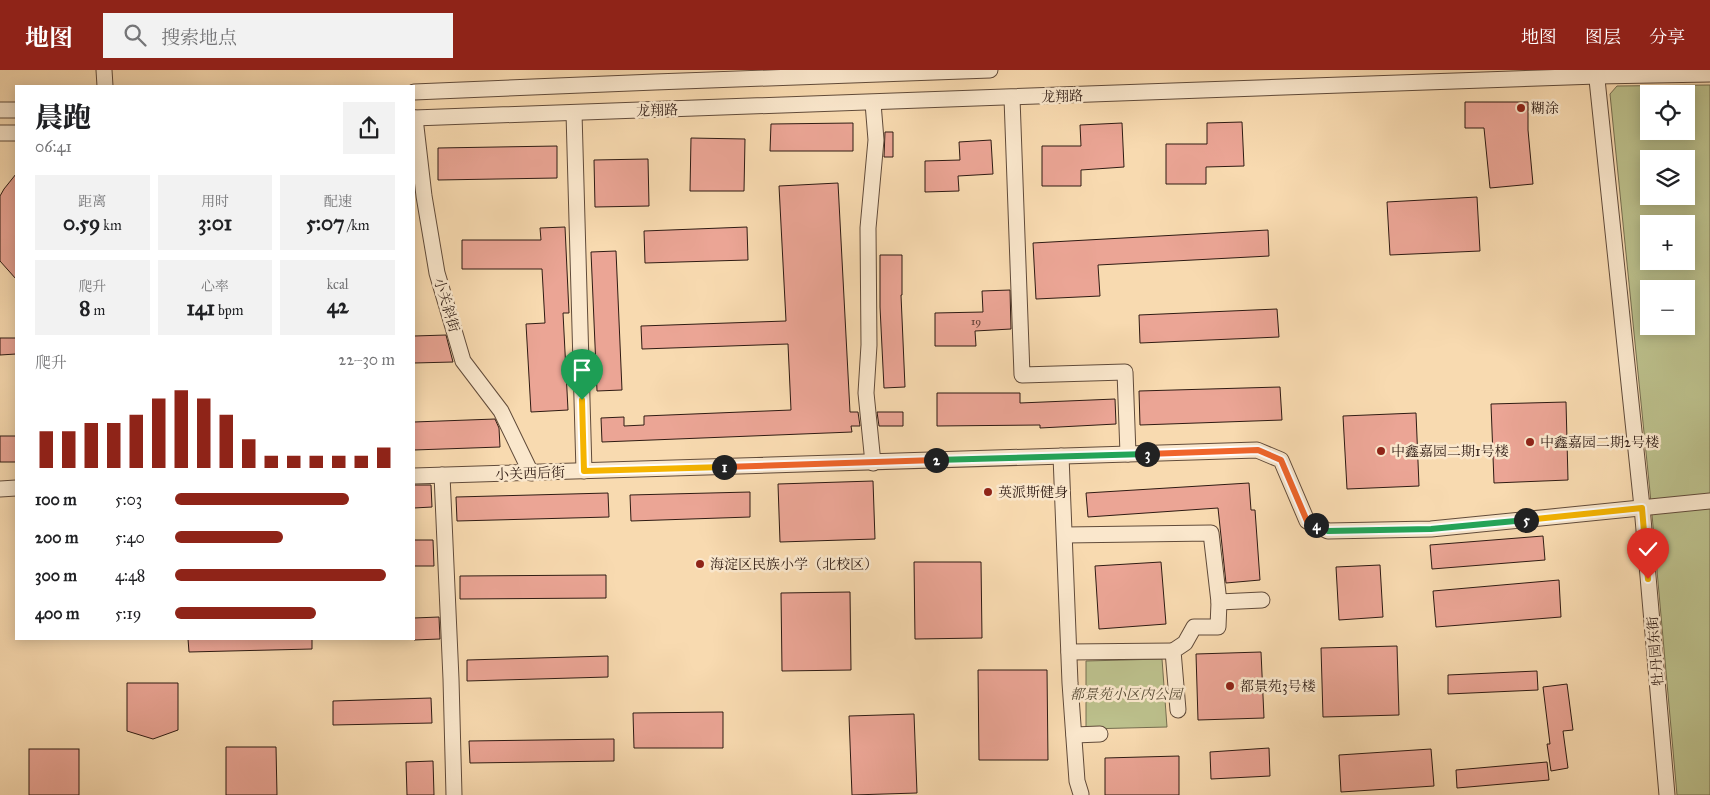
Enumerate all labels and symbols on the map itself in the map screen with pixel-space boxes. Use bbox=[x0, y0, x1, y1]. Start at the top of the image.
street label: 龙翔路 bbox=[1041, 87, 1083, 106]
place label: 糊涂 bbox=[1531, 100, 1559, 117]
street label: 龙翔路 bbox=[636, 101, 678, 120]
marker: 糊涂 bbox=[1515, 102, 1527, 114]
street label: 小关斜街 bbox=[430, 276, 463, 334]
house number: 19 bbox=[971, 315, 981, 328]
pin bbox=[561, 349, 603, 400]
place label: 中鑫嘉园二期2号楼 bbox=[1540, 434, 1659, 451]
marker: 中鑫嘉园二期2号楼 bbox=[1524, 436, 1536, 448]
pin: 3 bbox=[1134, 442, 1160, 466]
place label: 中鑫嘉园二期1号楼 bbox=[1391, 443, 1509, 460]
marker: 中鑫嘉园二期1号楼 bbox=[1375, 445, 1387, 457]
pin: 2 bbox=[924, 448, 948, 472]
pin: 1 bbox=[712, 454, 736, 480]
street label: 小关西后街 bbox=[495, 464, 565, 483]
place label: 英派斯健身 bbox=[998, 484, 1068, 501]
marker: 英派斯健身 bbox=[982, 486, 994, 498]
pin: 5 bbox=[1514, 508, 1538, 532]
pin: 4 bbox=[1304, 512, 1328, 538]
pin bbox=[1627, 528, 1669, 579]
place label: 海淀区民族小学（北校区） bbox=[710, 556, 878, 573]
marker: 海淀区民族小学（北校区） bbox=[694, 558, 706, 570]
street label: 牡丹园东街 bbox=[1644, 615, 1667, 687]
place label: 都景苑3号楼 bbox=[1240, 678, 1316, 695]
marker: 都景苑3号楼 bbox=[1224, 680, 1236, 692]
park label: 都景苑小区内公园 bbox=[1070, 686, 1184, 703]

